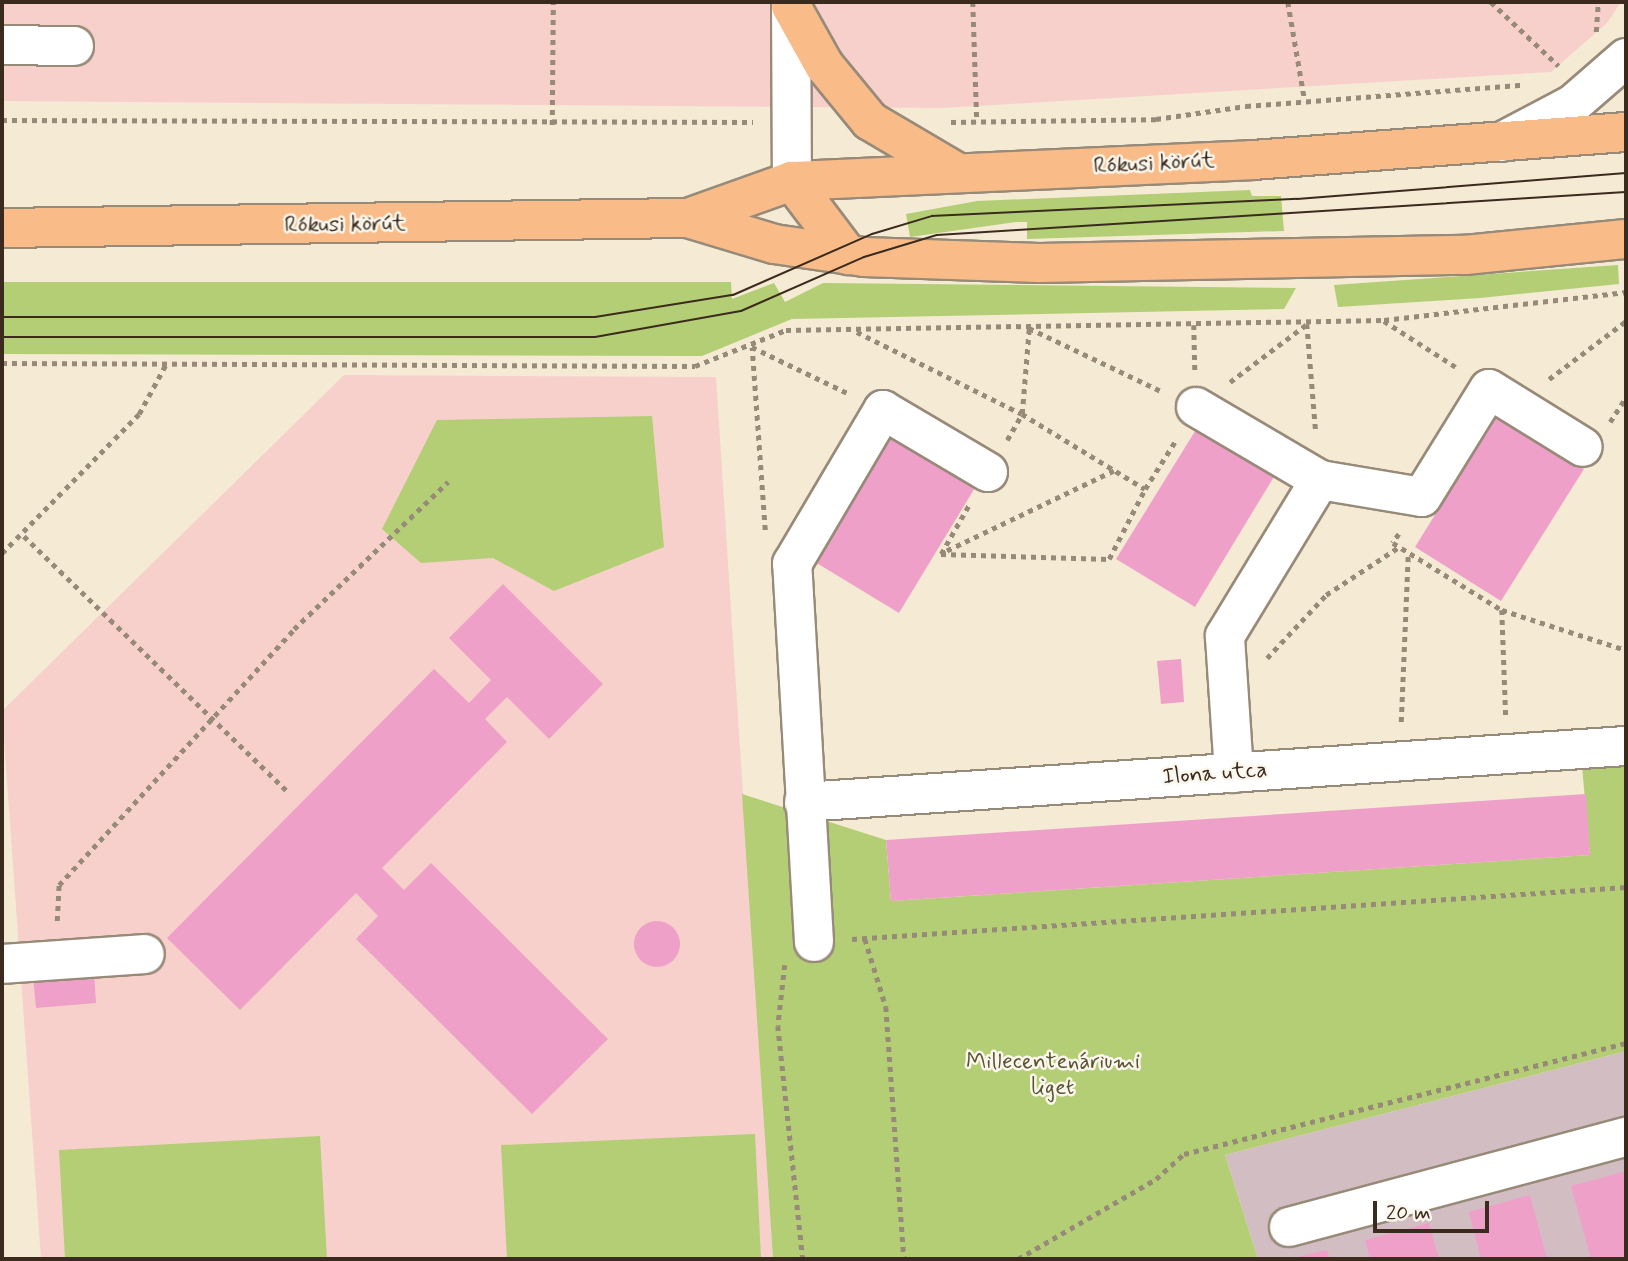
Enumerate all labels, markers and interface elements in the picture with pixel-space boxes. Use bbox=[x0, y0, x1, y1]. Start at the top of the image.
street label: Rókusi körút bbox=[1093, 147, 1215, 181]
street label: Rókusi körút bbox=[284, 210, 406, 240]
street label: Ilona utca bbox=[1162, 757, 1268, 791]
park label: Millecentenáriumi liget bbox=[966, 1048, 1140, 1102]
scale bar bbox=[1376, 1188, 1492, 1232]
text: 20 m bbox=[1386, 1199, 1431, 1227]

